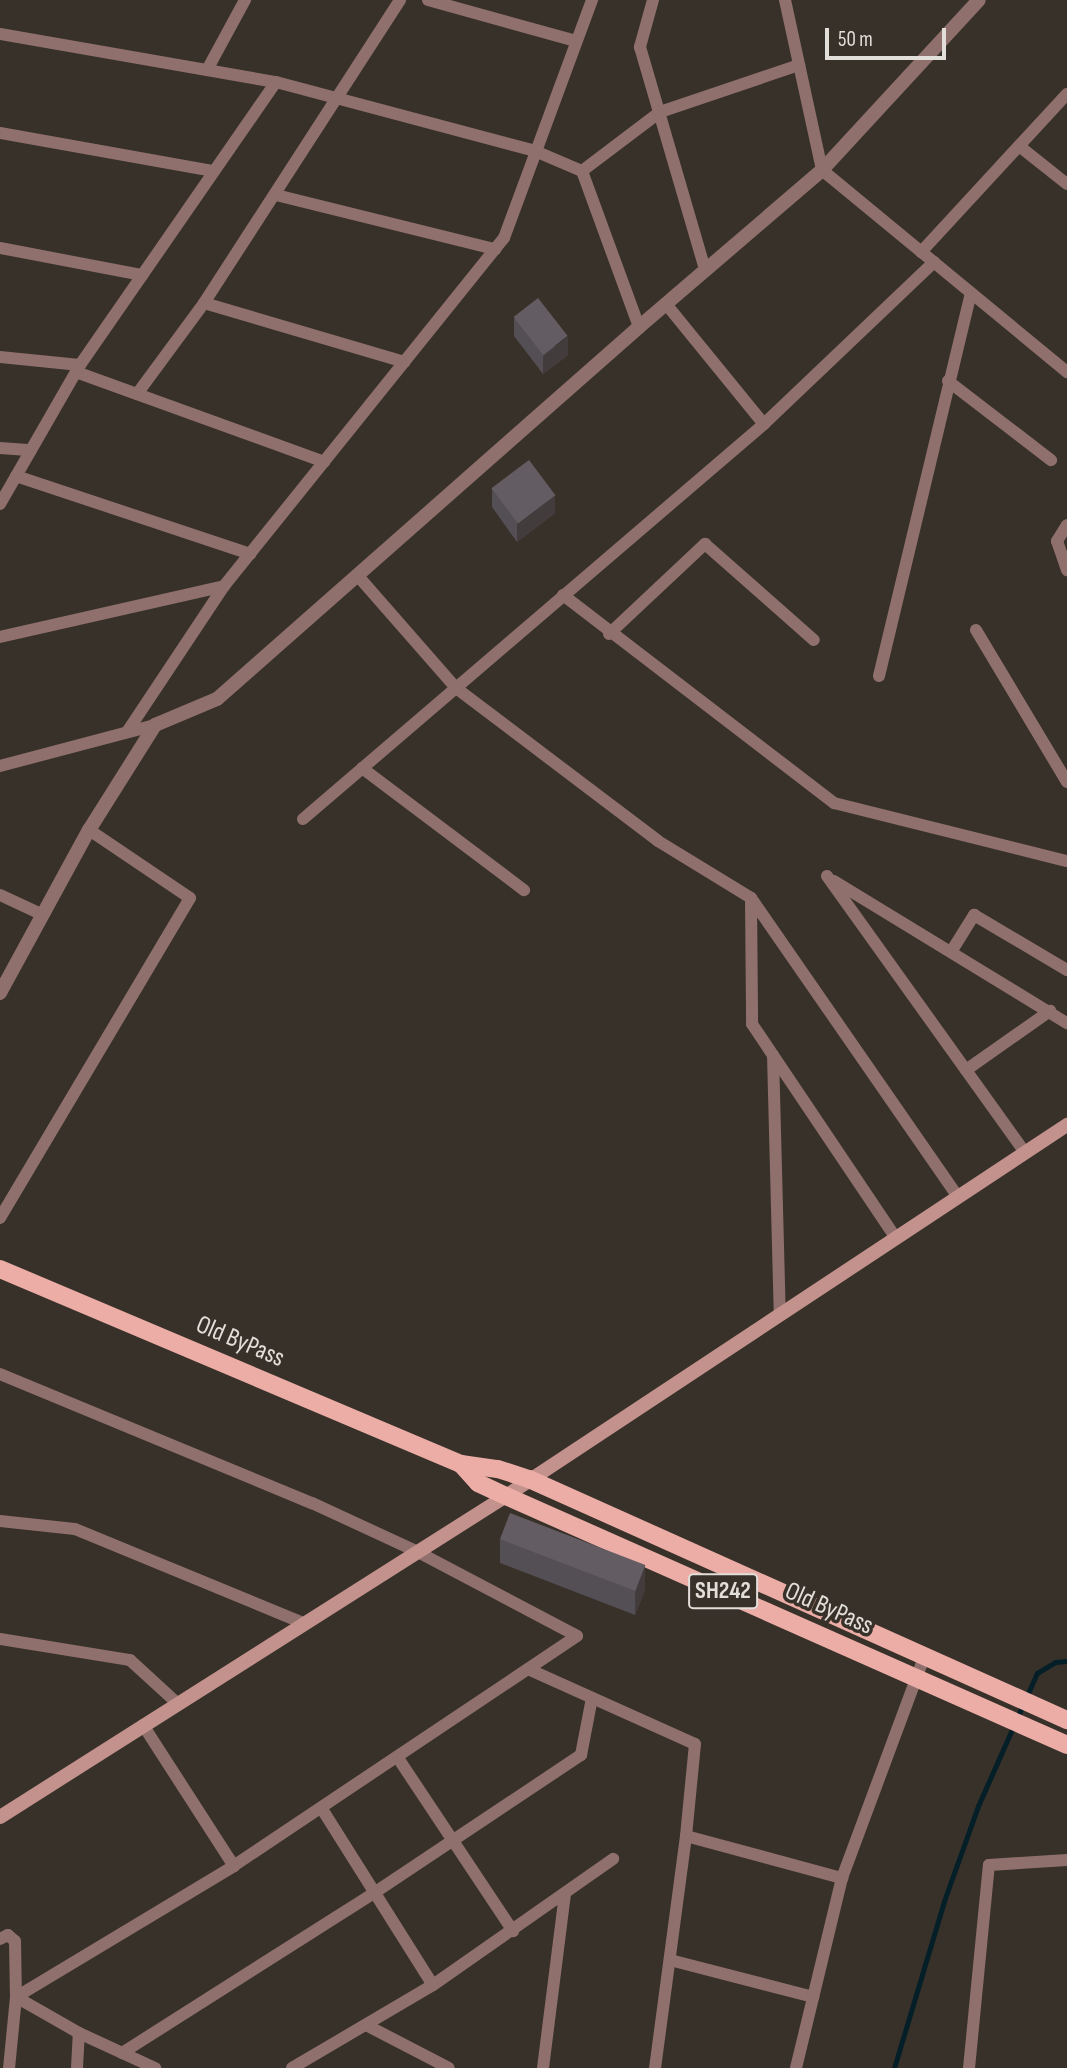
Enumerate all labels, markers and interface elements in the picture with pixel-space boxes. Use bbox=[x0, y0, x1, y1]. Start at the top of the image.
scale bar bbox=[829, 14, 950, 58]
text: 50 m bbox=[838, 27, 873, 52]
street label: Old ByPass bbox=[191, 1309, 289, 1375]
road number: SH242 bbox=[688, 1570, 758, 1611]
street label: Old ByPass bbox=[780, 1576, 878, 1642]

